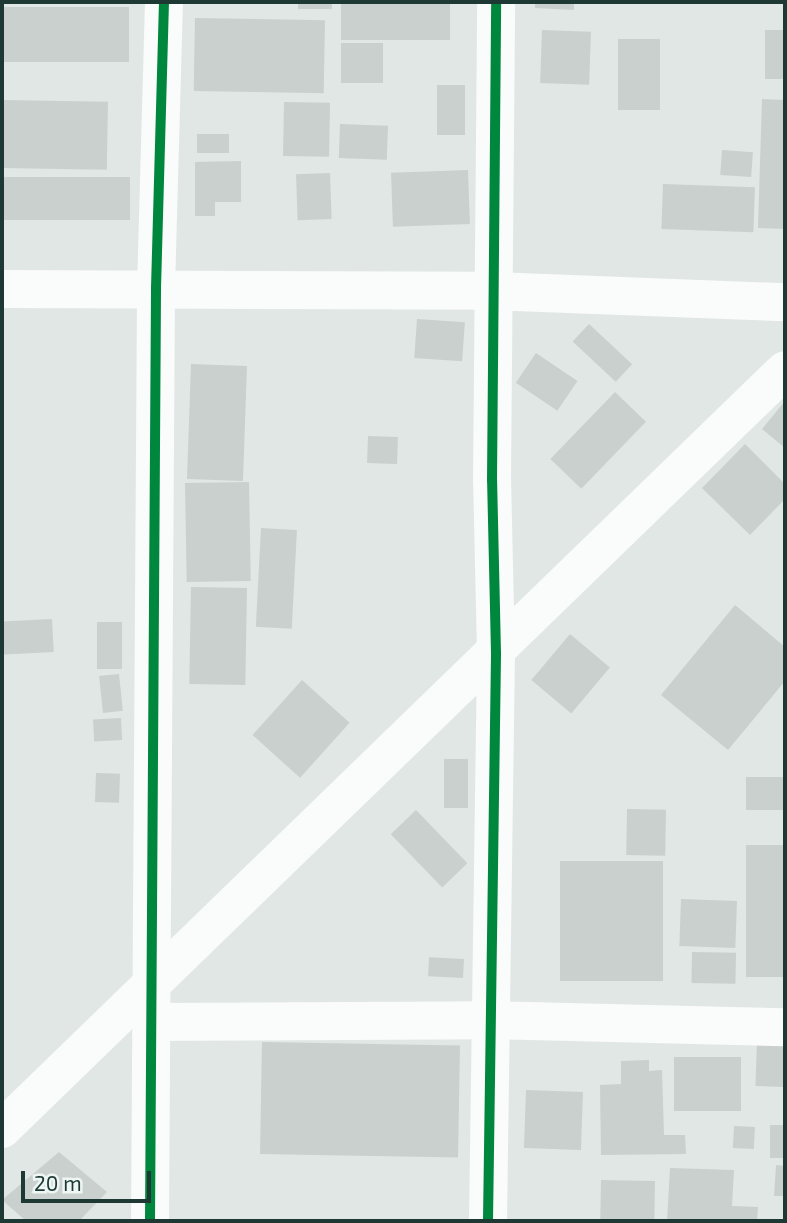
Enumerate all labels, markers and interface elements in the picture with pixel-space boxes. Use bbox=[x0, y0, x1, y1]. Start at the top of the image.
scale bar bbox=[24, 1156, 154, 1200]
text: 20 m bbox=[34, 1170, 82, 1195]

